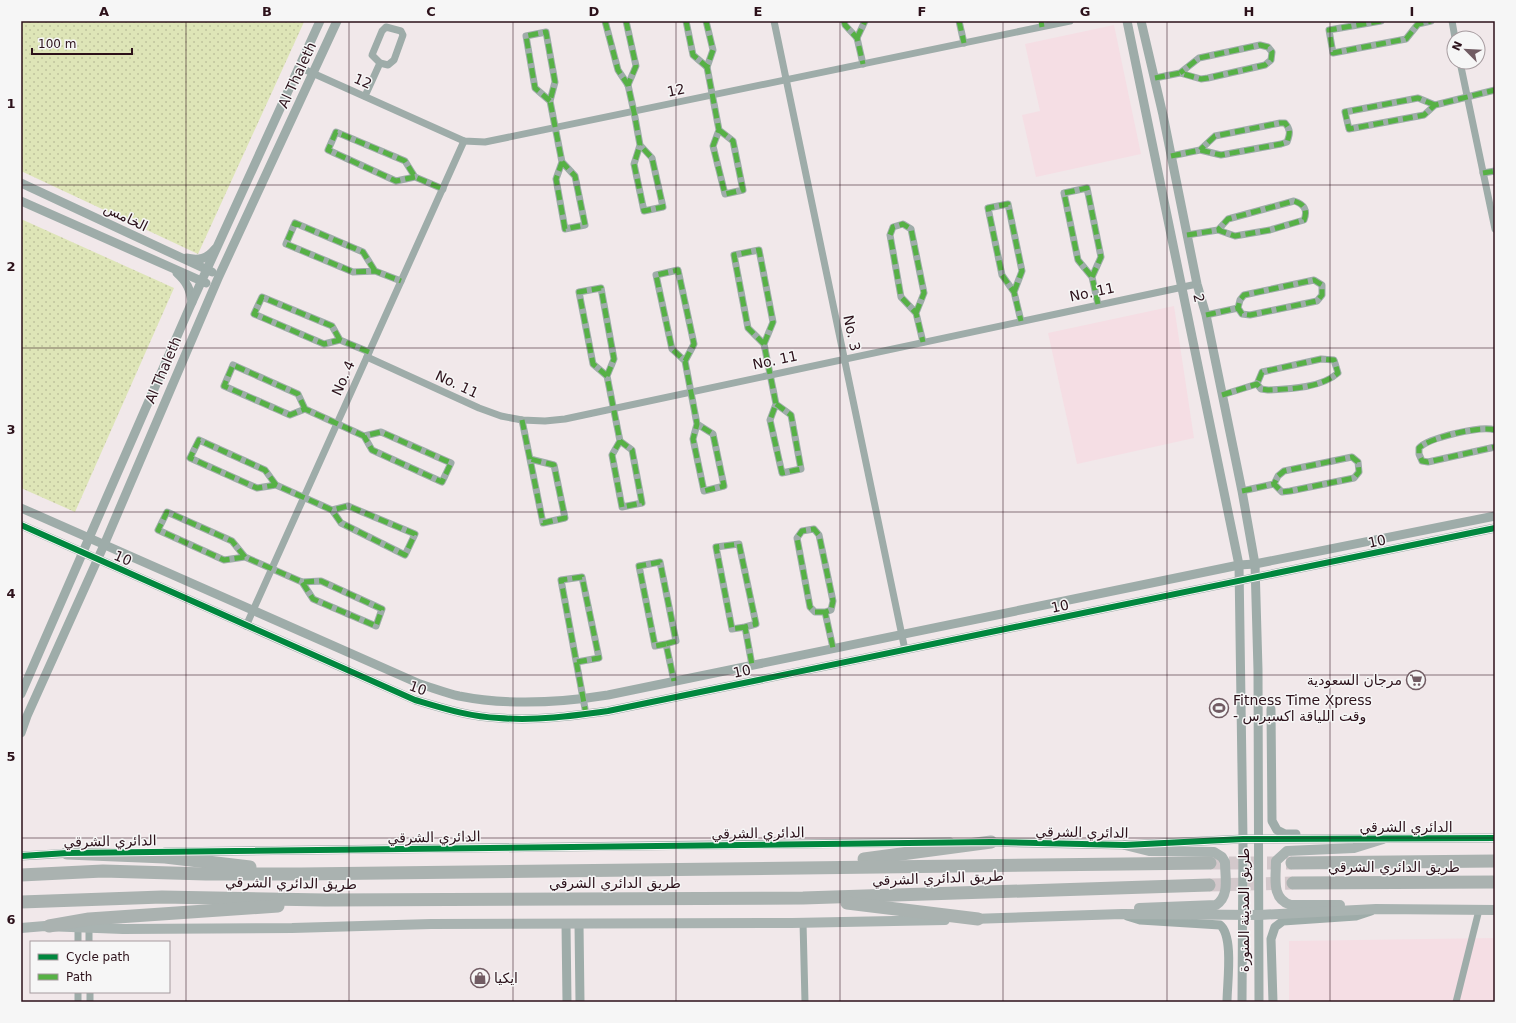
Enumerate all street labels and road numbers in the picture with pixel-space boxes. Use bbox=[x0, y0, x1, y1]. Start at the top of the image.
street label: Al Thaleth bbox=[275, 40, 319, 110]
street label: 12 bbox=[352, 70, 374, 92]
street label: 12 bbox=[666, 80, 686, 100]
street label: الخامس bbox=[101, 200, 151, 235]
street label: No. 11 bbox=[1068, 279, 1116, 305]
street label: 2 bbox=[1190, 292, 1208, 304]
street label: No. 3 bbox=[840, 313, 864, 353]
street label: Al Thaleth bbox=[142, 334, 184, 406]
street label: No. 11 bbox=[751, 347, 799, 373]
street label: No. 4 bbox=[328, 358, 358, 398]
street label: No. 11 bbox=[433, 367, 481, 401]
street label: 10 bbox=[1367, 531, 1387, 551]
street label: 10 bbox=[112, 547, 134, 569]
street label: 10 bbox=[1050, 596, 1070, 616]
street label: 10 bbox=[732, 661, 752, 681]
street label: 10 bbox=[407, 678, 429, 698]
street label: الدائري الشرقي bbox=[1359, 819, 1453, 836]
street label: الدائري الشرقي bbox=[1035, 823, 1129, 842]
street label: الدائري الشرقي bbox=[711, 824, 805, 843]
street label: الدائري الشرقي bbox=[387, 828, 481, 847]
street label: الدائري الشرقي bbox=[63, 832, 157, 851]
street label: طريق المدينة المنورة bbox=[1236, 848, 1253, 972]
street label: طريق الدائري الشرقي bbox=[1328, 859, 1460, 876]
street label: طريق الدائري الشرقي bbox=[872, 868, 1004, 889]
street label: طريق الدائري الشرقي bbox=[225, 874, 357, 893]
street label: طريق الدائري الشرقي bbox=[549, 875, 681, 892]

